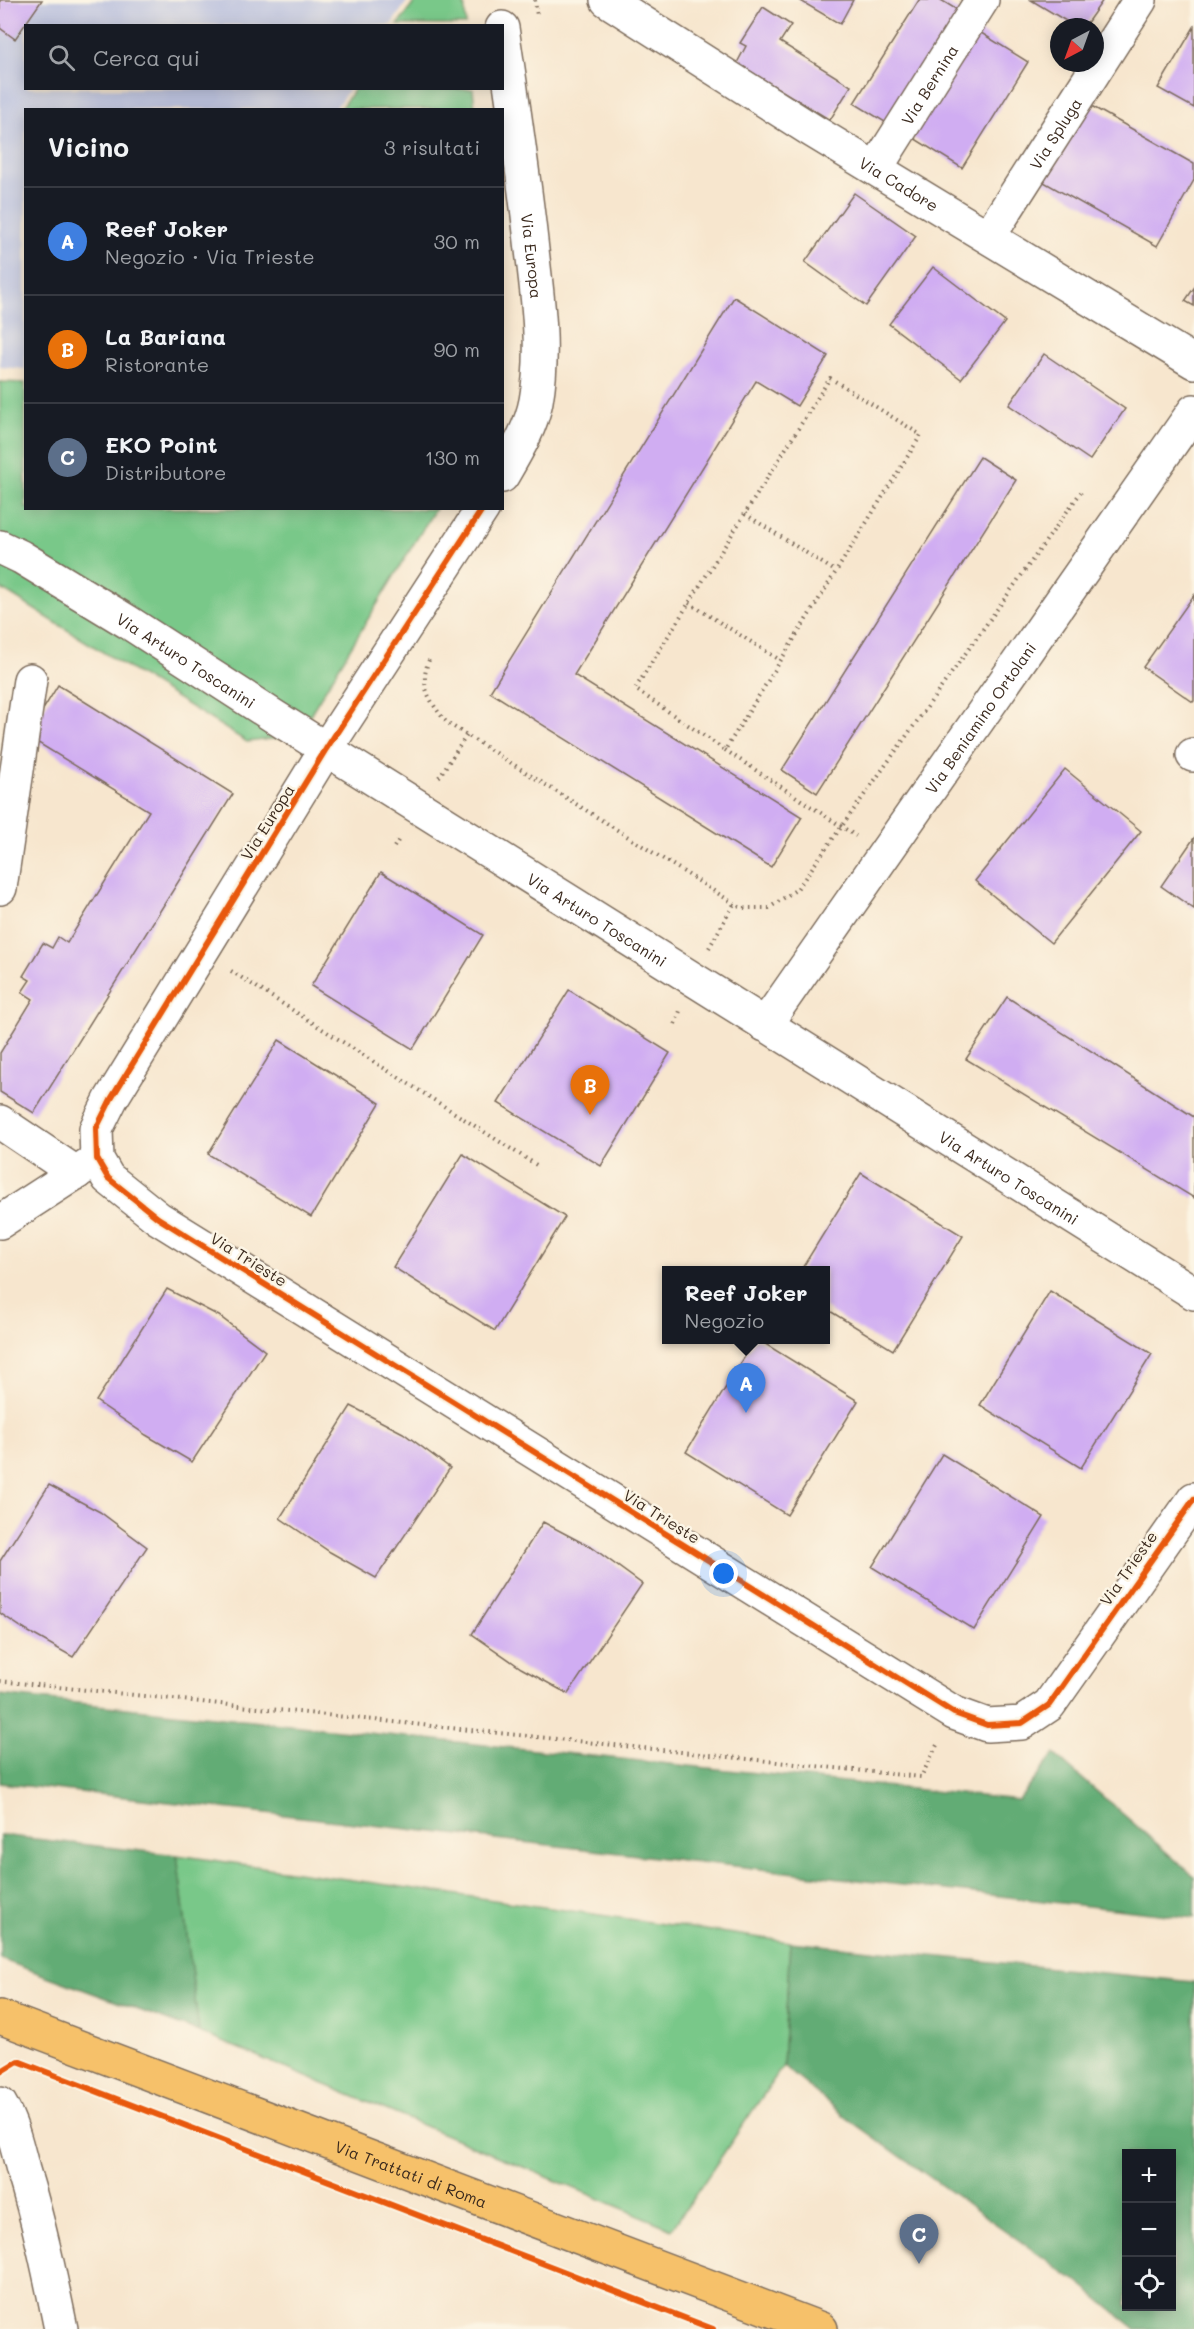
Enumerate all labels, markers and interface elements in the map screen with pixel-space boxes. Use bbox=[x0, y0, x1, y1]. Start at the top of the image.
north arrow bbox=[1050, 18, 1104, 72]
search box bbox=[24, 24, 504, 90]
street label: Via Bernina bbox=[896, 40, 962, 128]
icon: search bbox=[45, 41, 78, 74]
text: Cerca qui bbox=[93, 43, 200, 72]
street label: Via Spluga bbox=[1024, 93, 1086, 173]
text: Vicino bbox=[48, 130, 129, 164]
text: 3 risultati bbox=[384, 134, 480, 160]
street label: Via Cadore bbox=[856, 151, 943, 215]
street label: Via Europa bbox=[517, 212, 548, 300]
text: Reef Joker bbox=[105, 214, 228, 243]
text: A bbox=[61, 228, 74, 254]
text: 30 m bbox=[434, 228, 480, 254]
text: Negozio · Via Trieste bbox=[105, 243, 315, 269]
text: La Bariana bbox=[105, 322, 226, 351]
text: B bbox=[61, 336, 74, 362]
text: 90 m bbox=[434, 336, 480, 362]
text: Ristorante bbox=[105, 351, 209, 377]
text: EKO Point bbox=[105, 430, 218, 459]
text: C bbox=[60, 444, 75, 470]
text: 130 m bbox=[425, 444, 480, 470]
text: Distributore bbox=[105, 459, 226, 485]
street label: Via Arturo Toscanini bbox=[113, 607, 260, 712]
street label: Via Beniamino Ortolani bbox=[920, 638, 1040, 797]
street label: Via Europa bbox=[235, 780, 299, 864]
street label: Via Arturo Toscanini bbox=[524, 867, 671, 971]
pin: B bbox=[570, 1066, 610, 1115]
street label: Via Arturo Toscanini bbox=[935, 1126, 1083, 1229]
street label: Via Trieste bbox=[207, 1227, 291, 1291]
popup bbox=[662, 1266, 830, 1344]
text: Reef Joker bbox=[684, 1278, 808, 1307]
text: Negozio bbox=[684, 1307, 764, 1333]
pin: A bbox=[726, 1364, 766, 1413]
street label: Via Trieste bbox=[620, 1484, 704, 1548]
street label: Via Trieste bbox=[1095, 1526, 1161, 1610]
your location bbox=[709, 1559, 738, 1588]
street label: Via Trattati di Roma bbox=[332, 2135, 490, 2212]
map controls bbox=[1122, 2149, 1176, 2311]
button: + bbox=[1122, 2149, 1176, 2203]
button: − bbox=[1122, 2203, 1176, 2257]
pin: C bbox=[900, 2214, 938, 2264]
button: locate bbox=[1122, 2257, 1176, 2311]

